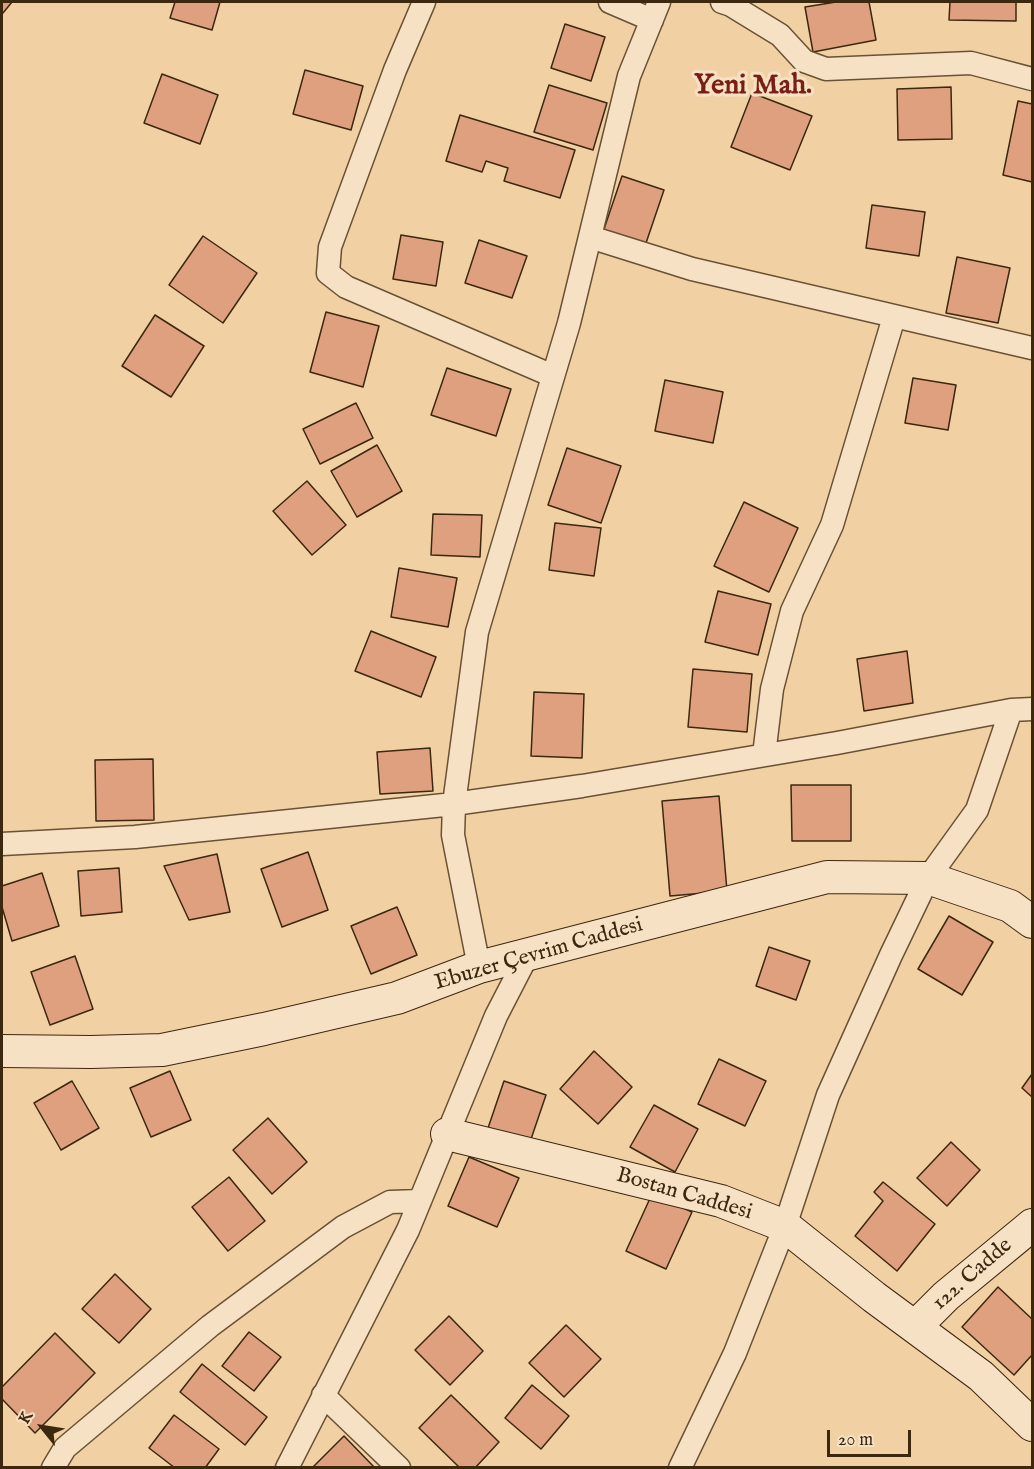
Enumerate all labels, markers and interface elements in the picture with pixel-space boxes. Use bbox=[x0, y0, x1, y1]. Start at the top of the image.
district label: Yeni Mah. bbox=[694, 70, 812, 104]
street label: Ebuzer Çevrim Caddesi bbox=[432, 913, 646, 997]
street label: Bostan Caddesi bbox=[613, 1163, 755, 1227]
street label: 122. Cadde bbox=[928, 1233, 1018, 1317]
north arrow bbox=[12, 1397, 72, 1457]
text: K bbox=[15, 1408, 38, 1428]
scale bar bbox=[830, 1418, 914, 1456]
text: 20 m bbox=[838, 1429, 873, 1452]

